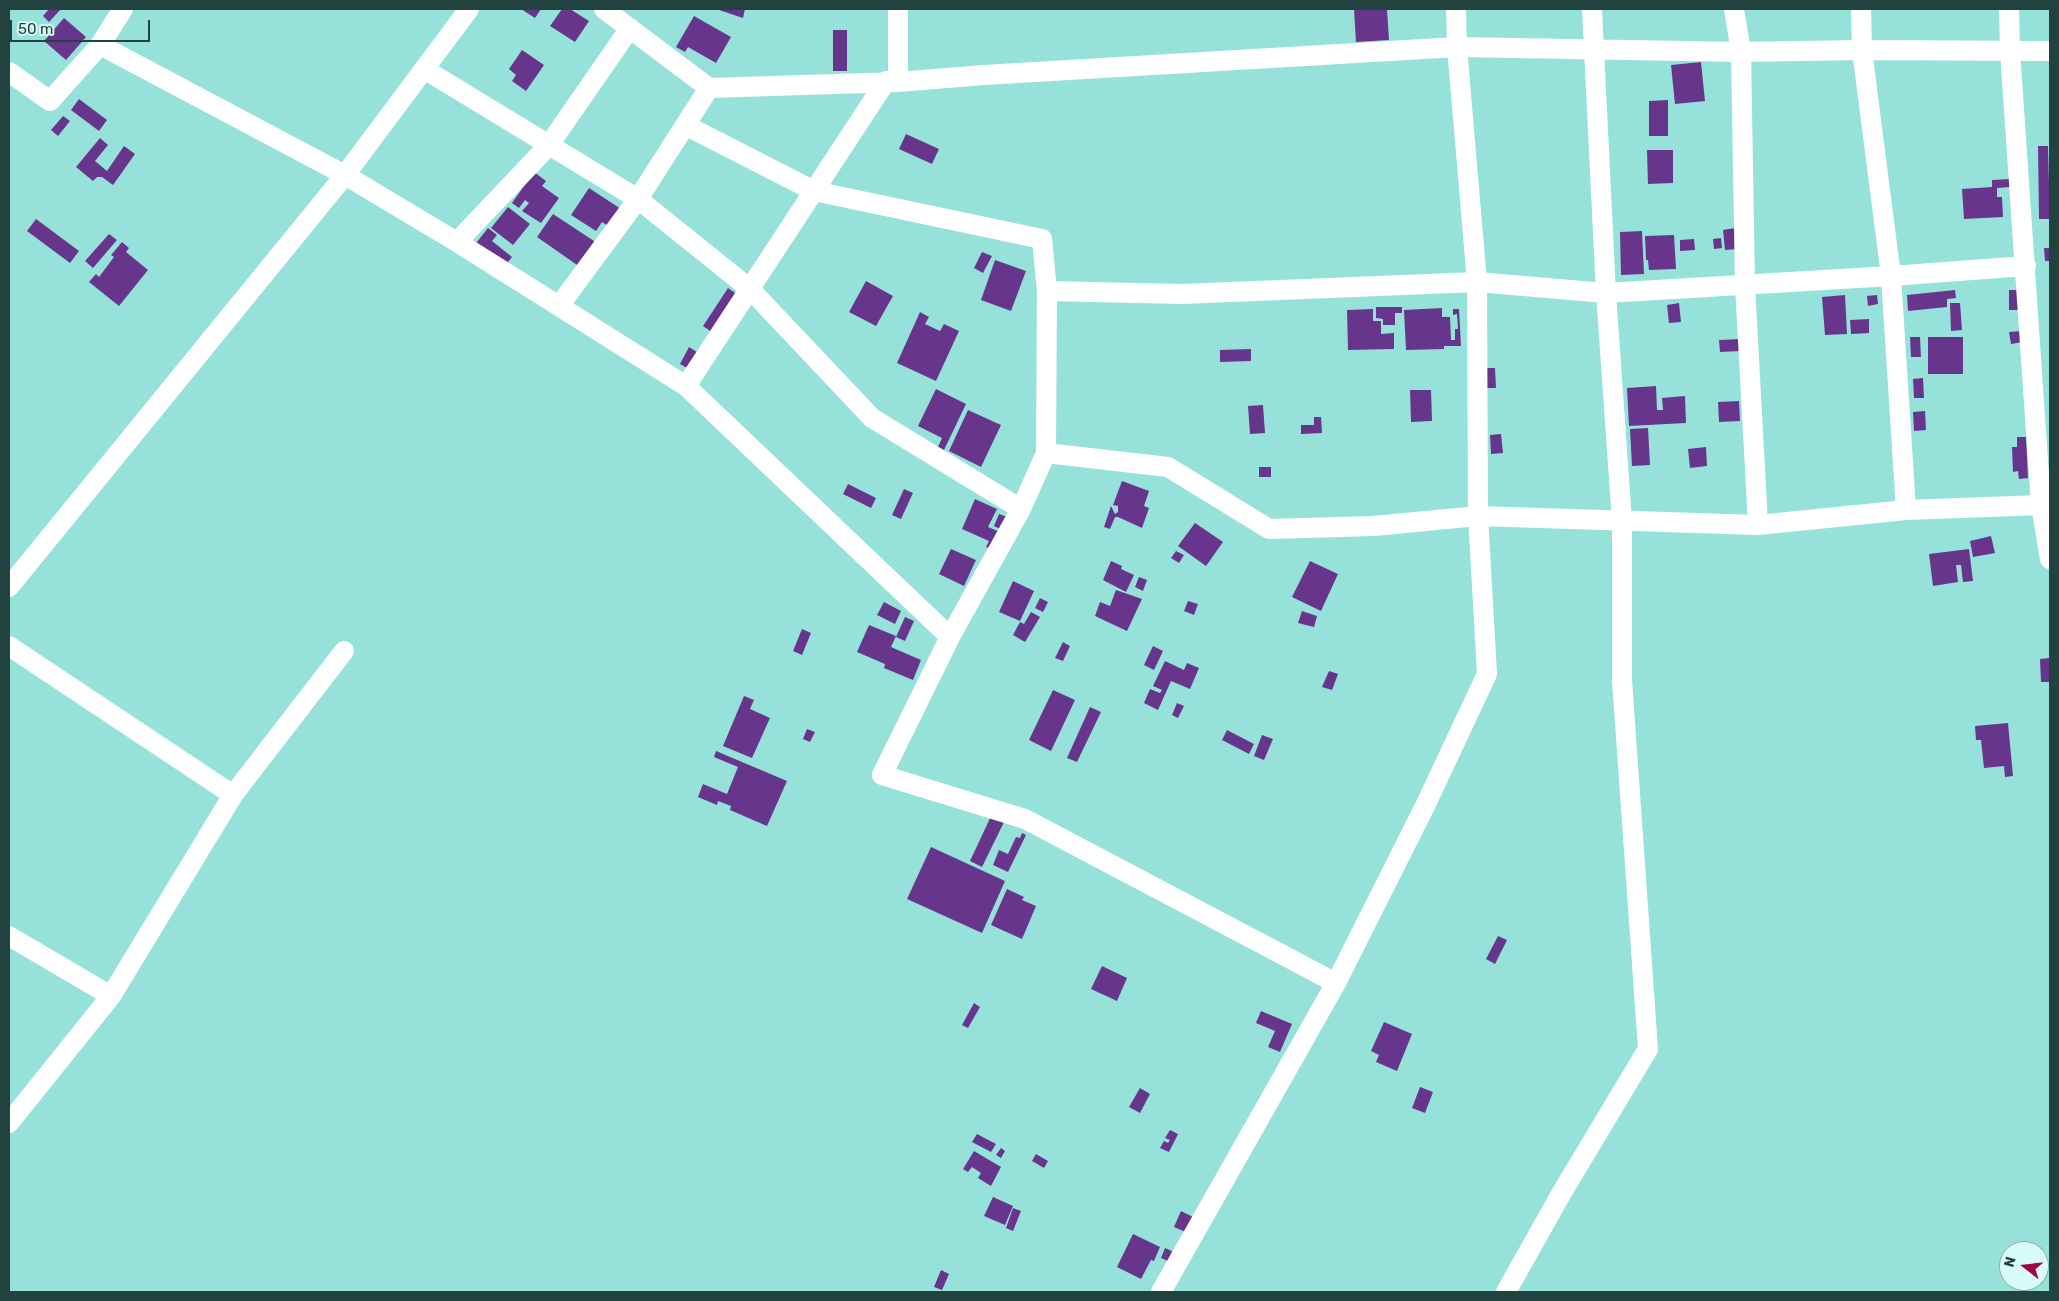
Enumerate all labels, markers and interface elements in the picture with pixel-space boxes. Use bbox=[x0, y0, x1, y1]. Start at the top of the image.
scale bar bbox=[12, 10, 152, 42]
text: 50 m bbox=[18, 20, 53, 38]
north arrow bbox=[1999, 1241, 2049, 1291]
text: N bbox=[2000, 1255, 2020, 1269]

